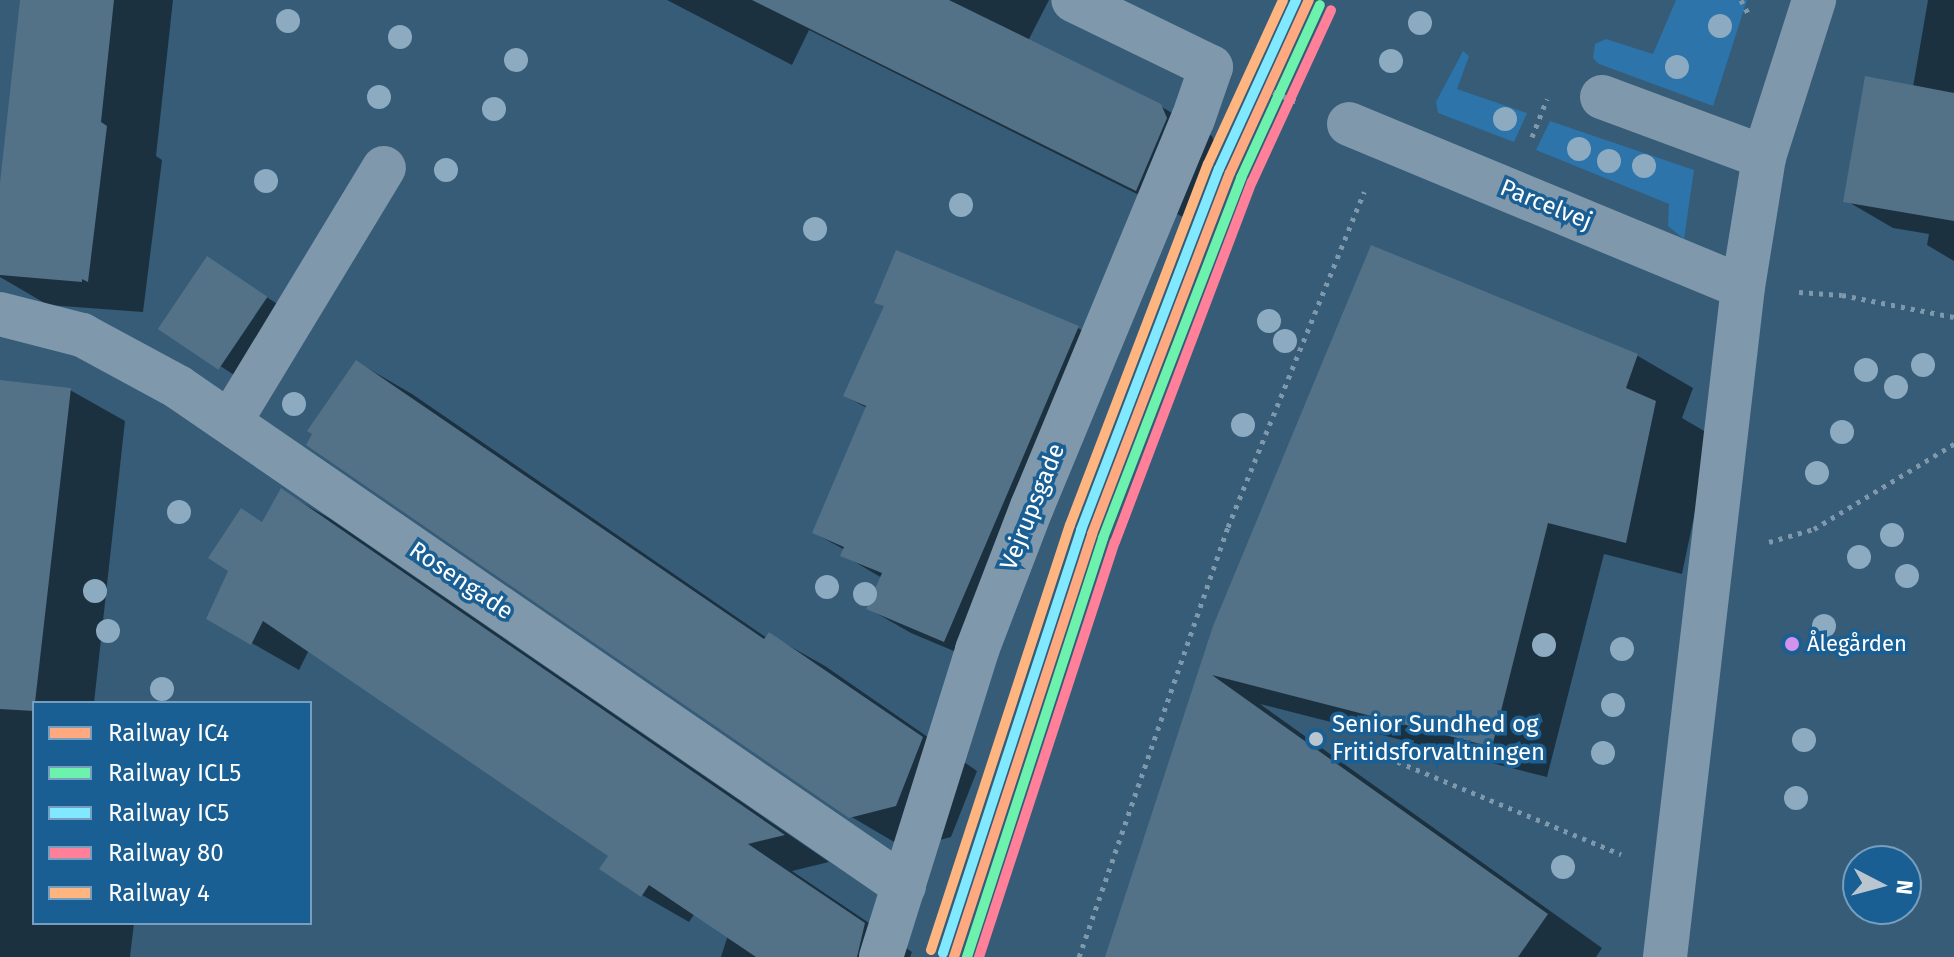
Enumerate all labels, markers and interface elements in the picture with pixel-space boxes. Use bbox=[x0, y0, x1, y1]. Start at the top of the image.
street label: Parcelvej bbox=[1496, 174, 1596, 236]
street label: Vejrupsgade bbox=[995, 440, 1071, 574]
street label: Rosengade bbox=[404, 536, 518, 626]
place label: Ålegården bbox=[1807, 631, 1907, 657]
marker: Ålegården bbox=[1784, 636, 1800, 652]
legend bbox=[32, 701, 312, 925]
place label: Senior Sundhed og Fritidsforvaltningen bbox=[1332, 711, 1545, 767]
text: Railway IC4 bbox=[108, 719, 229, 747]
marker: Senior Sundhed og Fritidsforvaltningen bbox=[1307, 730, 1325, 748]
text: Railway ICL5 bbox=[108, 759, 241, 787]
text: Railway IC5 bbox=[108, 799, 229, 827]
text: Railway 80 bbox=[108, 839, 224, 867]
north arrow bbox=[1842, 845, 1922, 925]
text: Railway 4 bbox=[108, 879, 210, 907]
text: N bbox=[1890, 879, 1919, 896]

